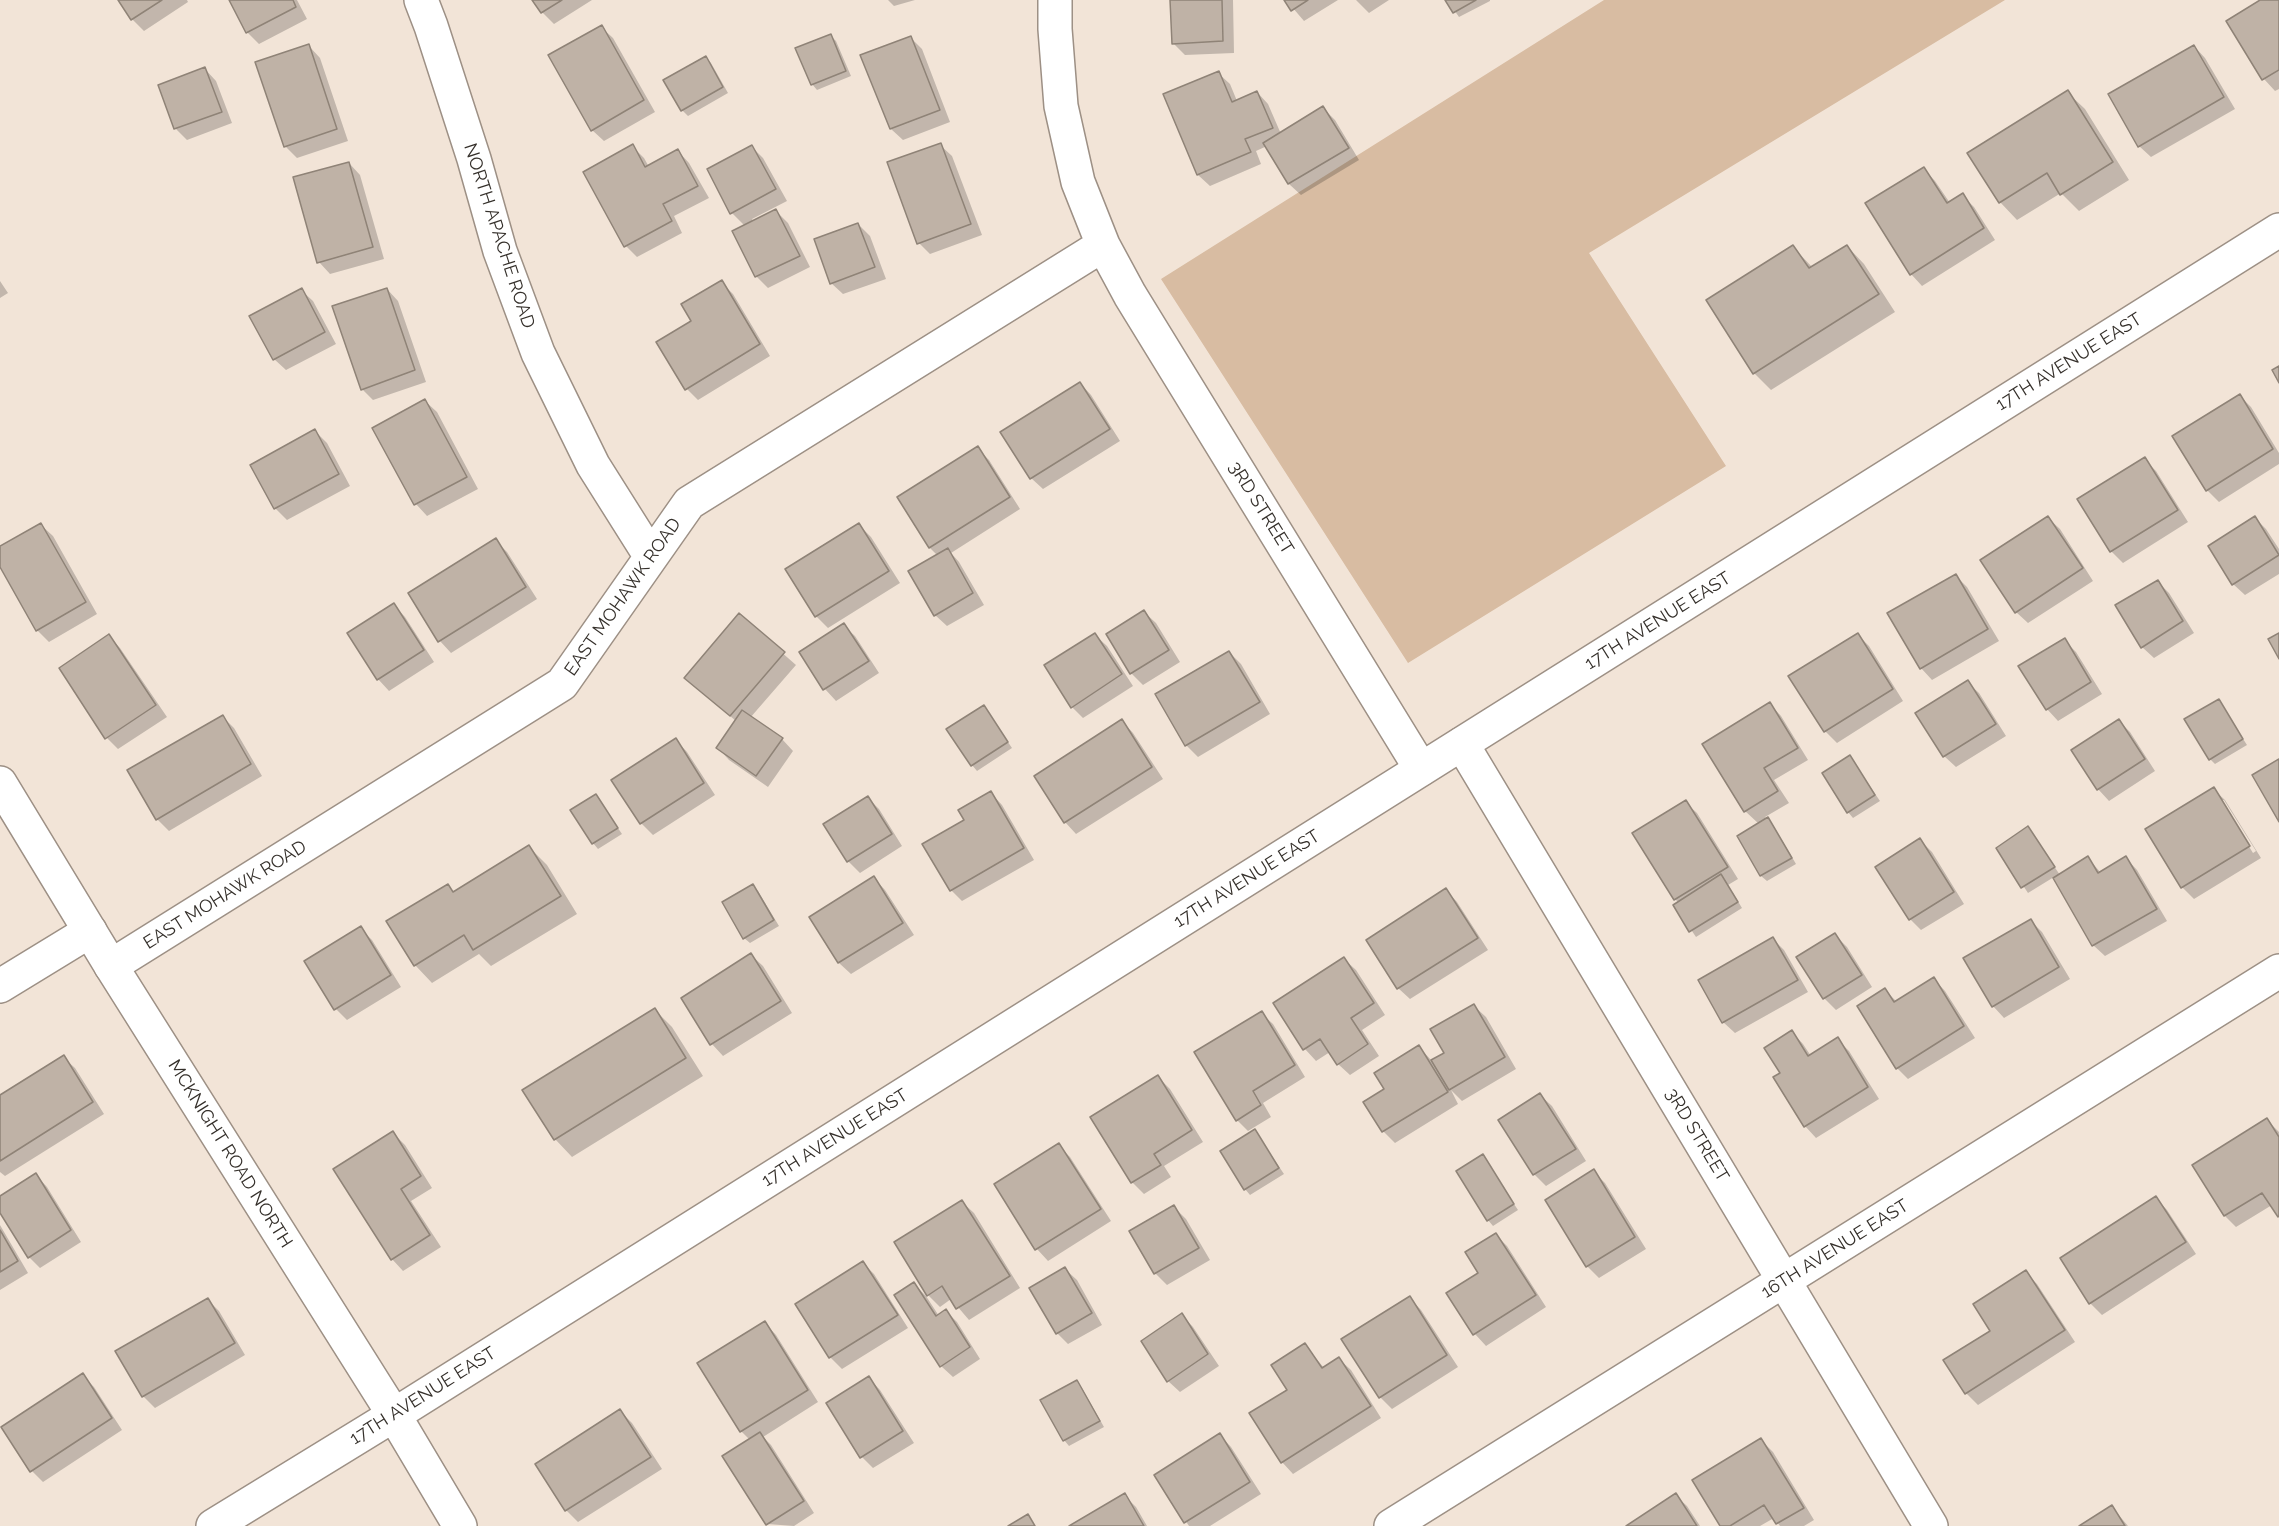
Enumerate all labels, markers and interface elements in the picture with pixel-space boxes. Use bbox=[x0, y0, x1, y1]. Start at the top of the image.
street label: NORTH APACHE ROAD bbox=[459, 141, 539, 331]
street label: 17TH AVENUE EAST bbox=[1992, 308, 2146, 416]
street label: 3RD STREET bbox=[1224, 458, 1298, 558]
street label: EAST MOHAWK ROAD bbox=[560, 514, 686, 680]
street label: 17TH AVENUE EAST bbox=[1581, 567, 1735, 675]
street label: 17TH AVENUE EAST bbox=[1170, 825, 1324, 933]
street label: EAST MOHAWK ROAD bbox=[140, 836, 310, 954]
street label: MCKNIGHT ROAD NORTH bbox=[163, 1056, 297, 1252]
street label: 17TH AVENUE EAST bbox=[758, 1084, 912, 1192]
street label: 3RD STREET bbox=[1661, 1084, 1733, 1186]
street label: 16TH AVENUE EAST bbox=[1757, 1195, 1913, 1303]
street label: 17TH AVENUE EAST bbox=[346, 1342, 500, 1450]

